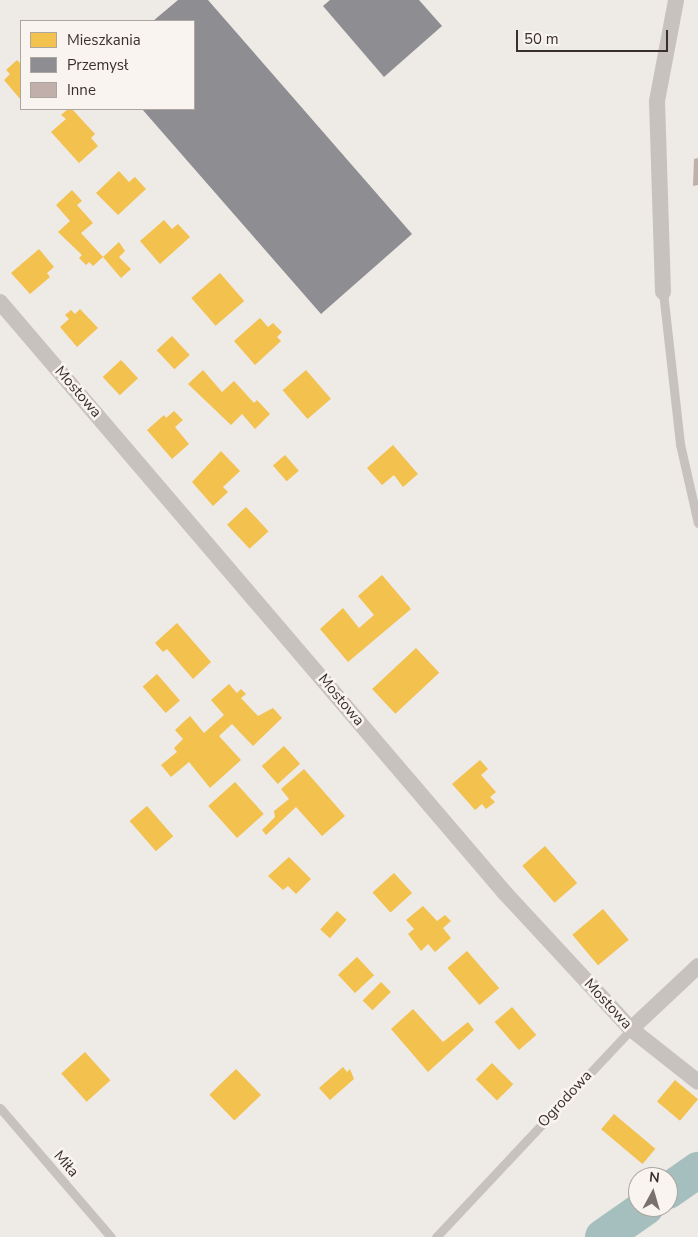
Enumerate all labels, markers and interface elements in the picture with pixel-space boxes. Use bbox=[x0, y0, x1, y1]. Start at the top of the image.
legend bbox=[20, 20, 195, 110]
scale bar bbox=[518, 20, 670, 52]
text: 50 m bbox=[524, 29, 559, 49]
text: Mieszkania bbox=[67, 30, 141, 50]
text: Przemysł bbox=[67, 55, 129, 75]
text: Inne bbox=[67, 80, 96, 100]
street label: Mostowa bbox=[51, 363, 105, 421]
street label: Mostowa bbox=[314, 670, 368, 730]
street label: Mostowa bbox=[580, 975, 636, 1033]
street label: Ogrodowa bbox=[534, 1067, 596, 1131]
street label: Miła bbox=[50, 1147, 82, 1181]
north arrow bbox=[628, 1167, 678, 1217]
text: N bbox=[648, 1168, 661, 1188]

